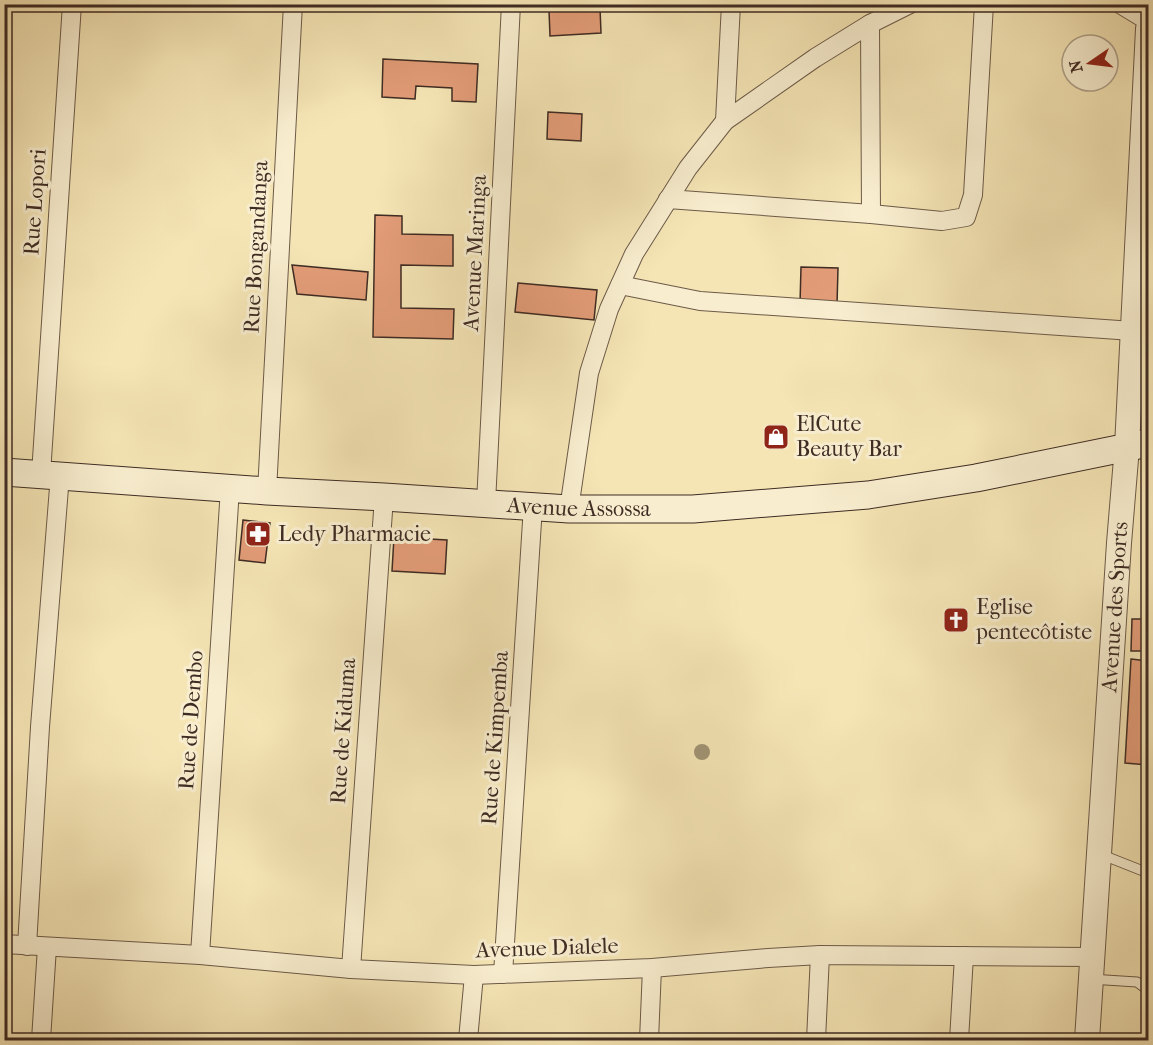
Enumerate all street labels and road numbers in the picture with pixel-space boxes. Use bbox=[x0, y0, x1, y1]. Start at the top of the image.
street label: Rue Lopori bbox=[18, 147, 52, 256]
street label: Rue Bongandanga bbox=[238, 159, 274, 334]
street label: Avenue Maringa bbox=[458, 173, 492, 333]
street label: Avenue Assossa bbox=[505, 492, 652, 522]
street label: Avenue des Sports bbox=[1096, 520, 1134, 694]
street label: Rue de Dembo bbox=[173, 649, 209, 791]
street label: Rue de Kimpemba bbox=[476, 649, 514, 826]
street label: Rue de Kiduma bbox=[325, 656, 361, 805]
street label: Avenue Dialele bbox=[474, 933, 619, 964]

